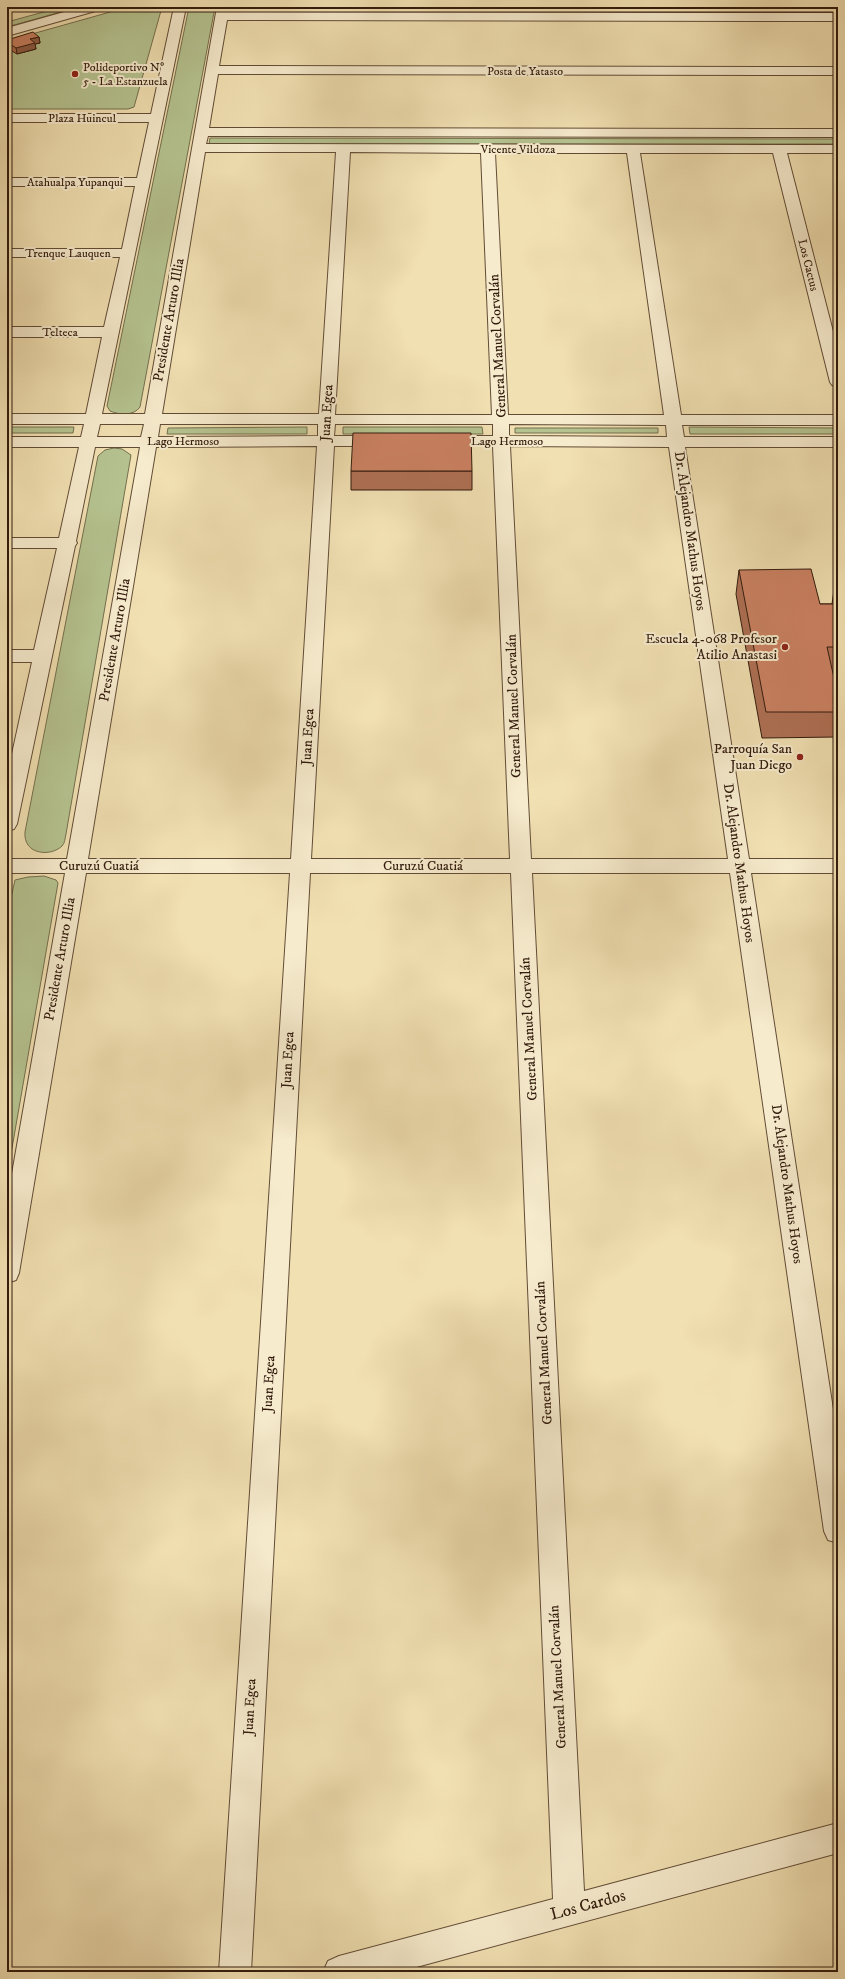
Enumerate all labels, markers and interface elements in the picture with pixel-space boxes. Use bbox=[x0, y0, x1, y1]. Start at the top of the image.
place label: Polideportivo Nº 5 - La Estanzuela bbox=[83, 60, 169, 89]
street label: Posta de Yatasto bbox=[487, 64, 563, 79]
marker: Polideportivo Nº 5 - La Estanzuela bbox=[70, 69, 80, 79]
street label: Plaza Huincul bbox=[48, 111, 116, 126]
street label: Vicente Vildoza bbox=[480, 142, 556, 157]
street label: Atahualpa Yupanqui bbox=[27, 175, 123, 190]
street label: Los Cactus bbox=[794, 237, 822, 293]
street label: Trenque Lauquen bbox=[25, 246, 111, 261]
street label: Presidente Arturo Illia bbox=[149, 257, 189, 383]
street label: General Manuel Corvalán bbox=[485, 273, 511, 418]
street label: Telteca bbox=[42, 325, 79, 340]
street label: Juan Egea bbox=[316, 384, 337, 444]
street label: Lago Hermoso bbox=[147, 434, 219, 449]
street label: Lago Hermoso bbox=[471, 434, 543, 449]
street label: Dr. Alejandro Mathus Hoyos bbox=[670, 450, 710, 612]
street label: Presidente Arturo Illia bbox=[95, 577, 135, 703]
place label: Escuela 4-068 Profesor Atilio Anastasi bbox=[645, 630, 778, 664]
street label: General Manuel Corvalán bbox=[502, 633, 526, 778]
marker: Escuela 4-068 Profesor Atilio Anastasi bbox=[780, 642, 790, 652]
street label: Juan Egea bbox=[297, 708, 318, 768]
place label: Parroquía San Juan Diego bbox=[714, 740, 793, 774]
marker: Parroquía San Juan Diego bbox=[795, 752, 805, 762]
street label: Dr. Alejandro Mathus Hoyos bbox=[719, 782, 759, 944]
street label: Curuzú Cuatiá bbox=[59, 857, 139, 875]
street label: Curuzú Cuatiá bbox=[383, 857, 463, 875]
street label: Presidente Arturo Illia bbox=[40, 896, 80, 1022]
street label: General Manuel Corvalán bbox=[516, 956, 542, 1101]
street label: Juan Egea bbox=[277, 1031, 298, 1091]
street label: Dr. Alejandro Mathus Hoyos bbox=[767, 1103, 807, 1265]
street label: General Manuel Corvalán bbox=[531, 1280, 557, 1425]
street label: Juan Egea bbox=[258, 1355, 279, 1415]
street label: General Manuel Corvalán bbox=[545, 1604, 571, 1749]
street label: Juan Egea bbox=[239, 1678, 260, 1738]
street label: Los Cardos bbox=[548, 1884, 628, 1926]

